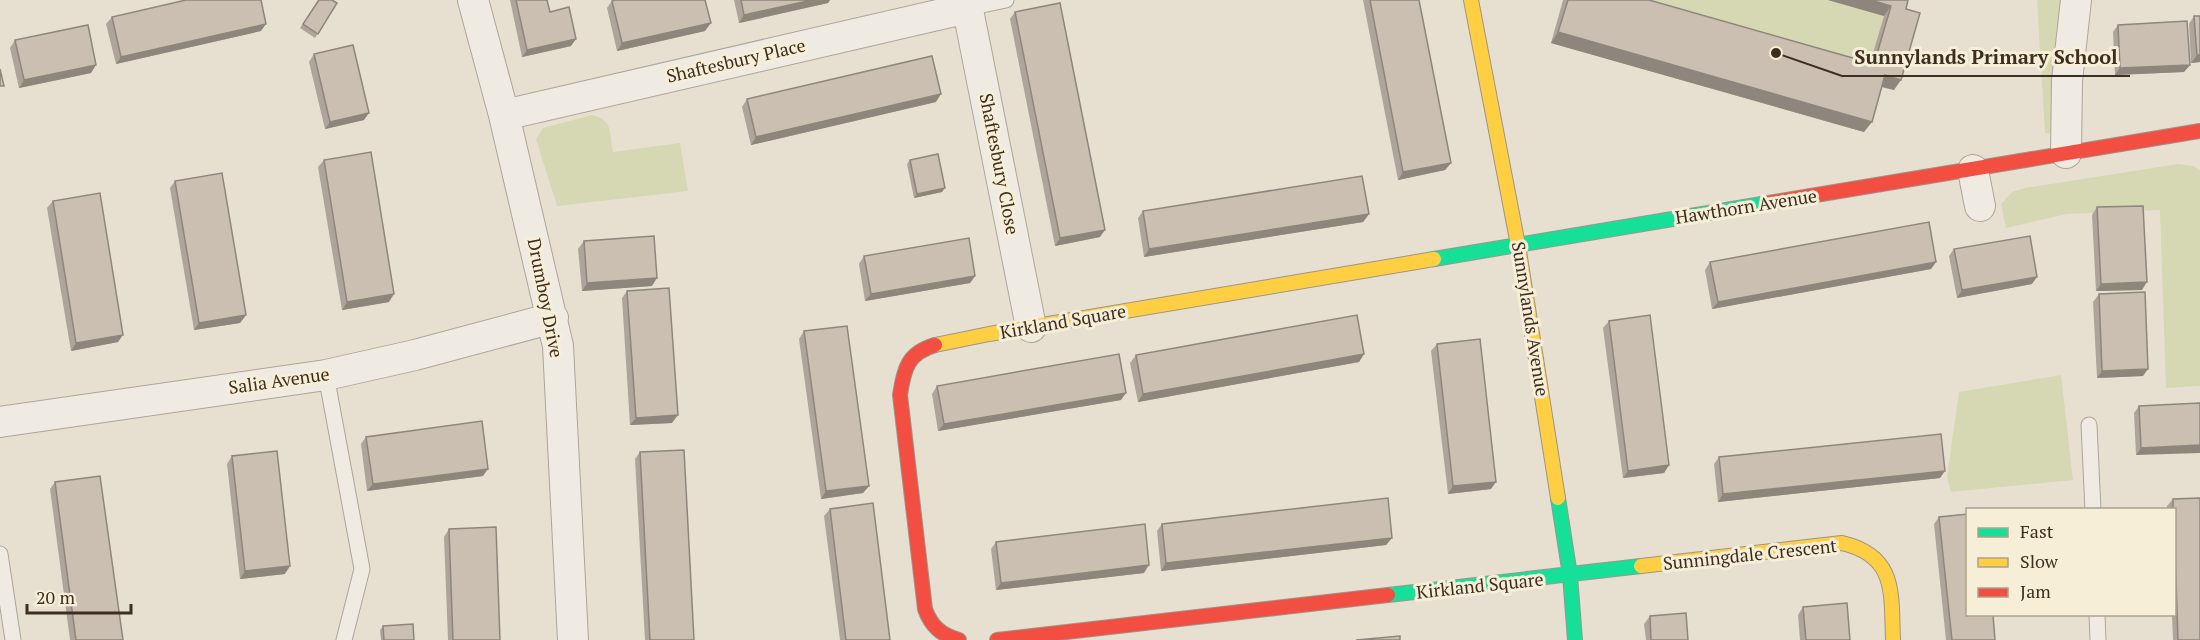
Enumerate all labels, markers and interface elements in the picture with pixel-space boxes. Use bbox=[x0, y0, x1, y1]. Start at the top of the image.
street label: Shaftesbury Place bbox=[664, 32, 808, 88]
callout: Sunnylands Primary School bbox=[1842, 38, 2130, 76]
text: Sunnylands Primary School bbox=[1854, 43, 2118, 70]
street label: Shaftesbury Close bbox=[975, 91, 1025, 236]
street label: Hawthorn Avenue bbox=[1673, 183, 1818, 229]
street label: Drumboy Drive bbox=[523, 236, 569, 360]
street label: Sunnylands Avenue bbox=[1507, 240, 1555, 398]
street label: Kirkland Square bbox=[998, 298, 1128, 344]
street label: Salia Avenue bbox=[227, 361, 331, 399]
legend bbox=[1966, 508, 2176, 616]
text: Fast bbox=[2020, 519, 2054, 543]
street label: Sunningdale Crescent bbox=[1662, 533, 1838, 575]
text: Slow bbox=[2020, 549, 2059, 573]
street label: Kirkland Square bbox=[1415, 566, 1545, 604]
scale bar bbox=[27, 577, 130, 615]
text: Jam bbox=[2020, 579, 2051, 603]
text: 20 m bbox=[36, 585, 76, 609]

